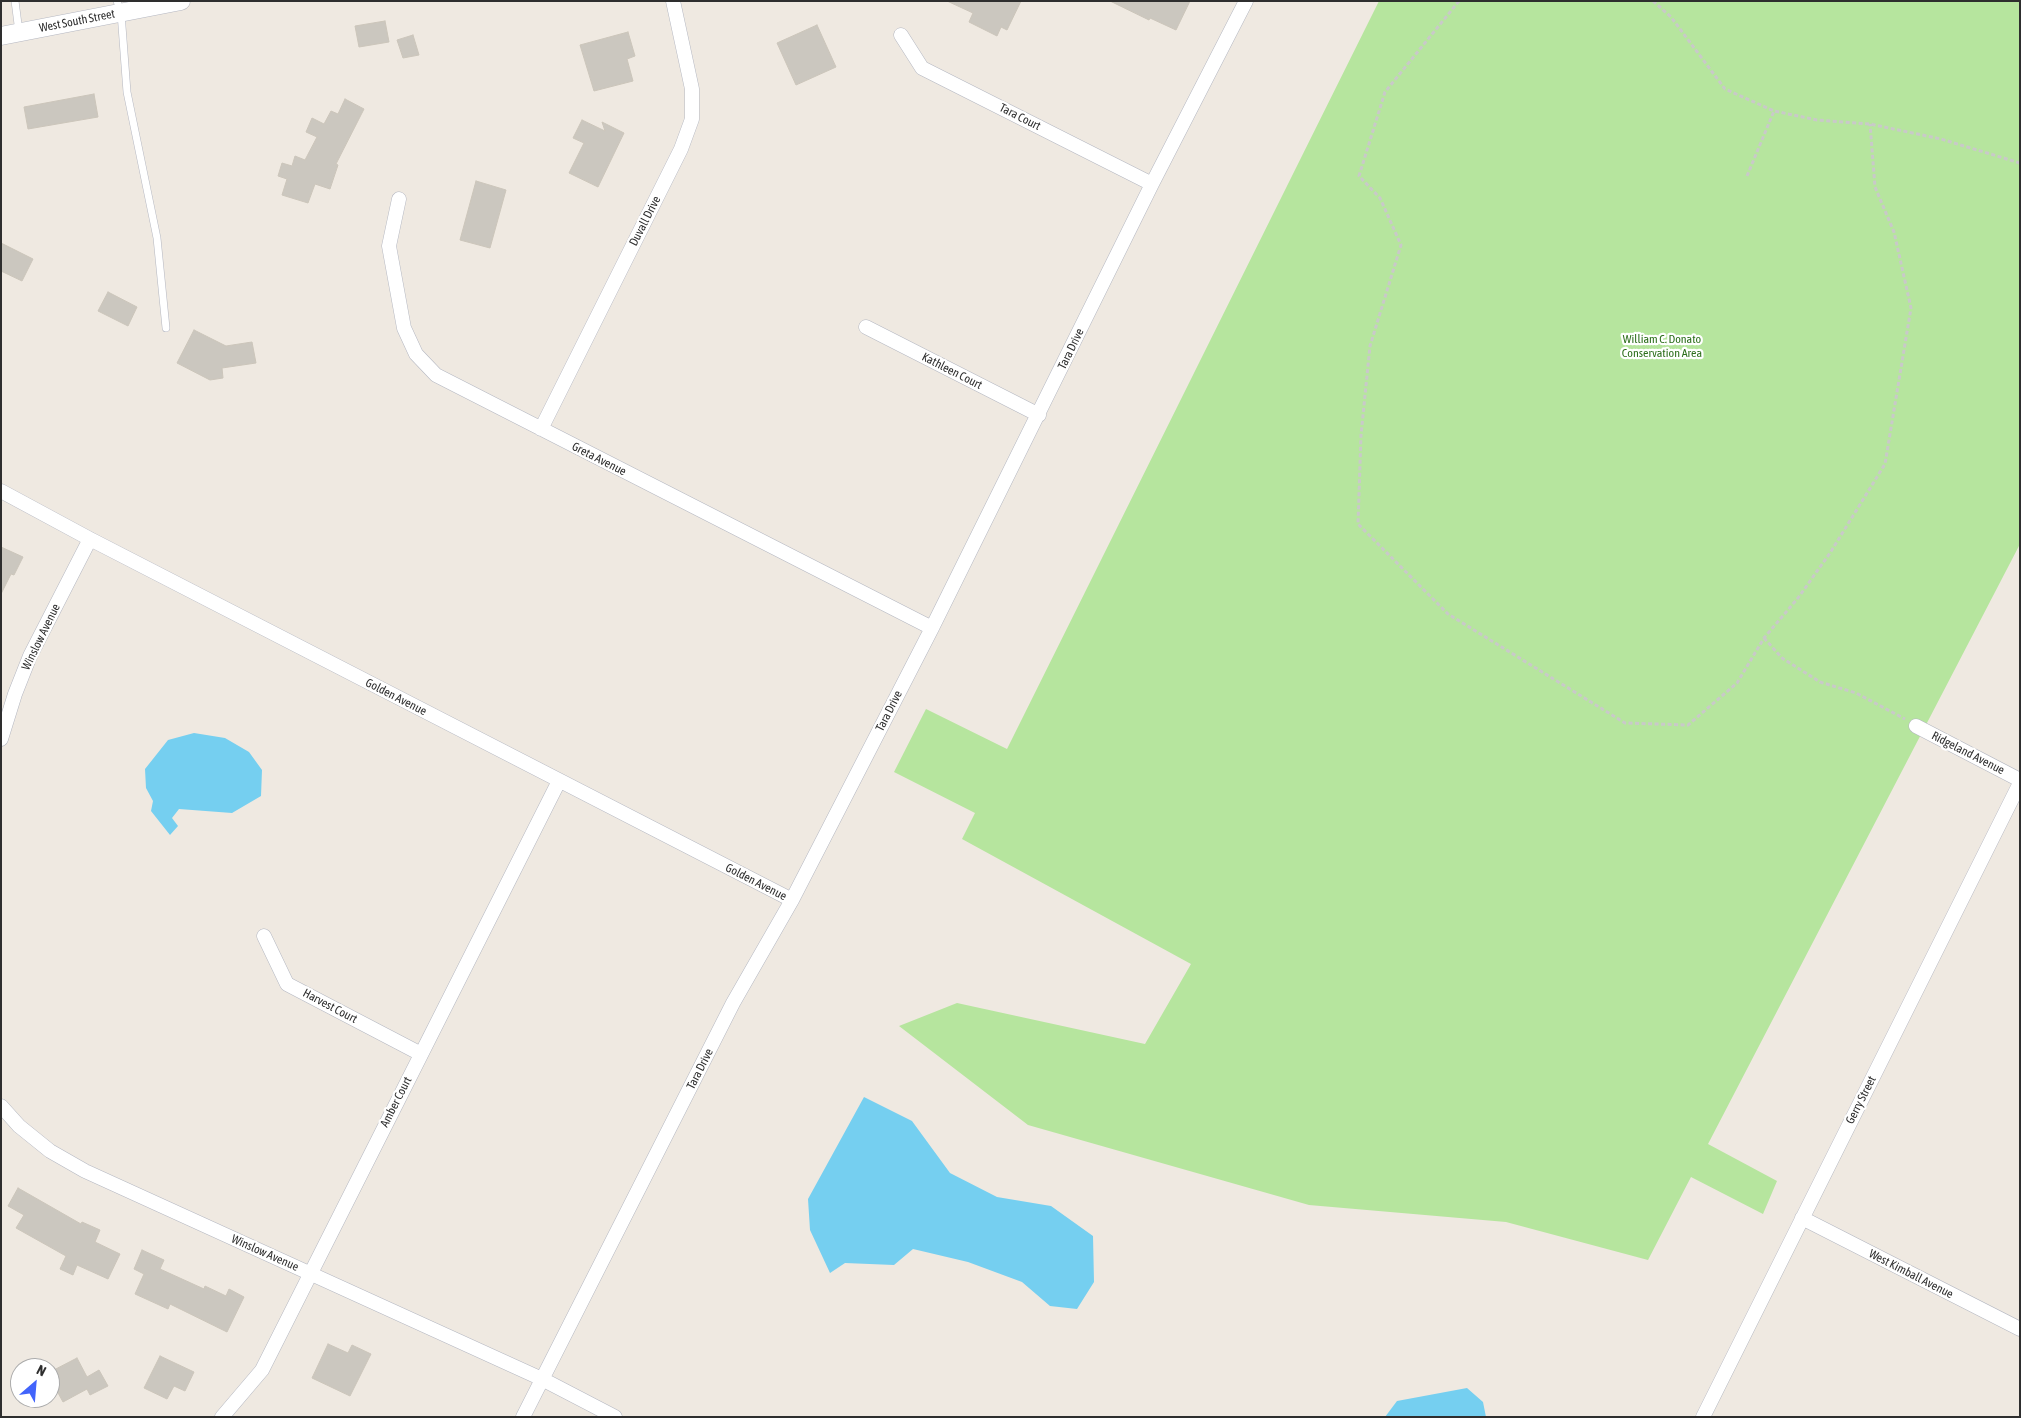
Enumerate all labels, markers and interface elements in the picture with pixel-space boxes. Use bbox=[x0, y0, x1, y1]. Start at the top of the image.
street label: West South Street bbox=[38, 7, 116, 35]
street label: Tara Court bbox=[997, 101, 1043, 133]
street label: Duvall Drive bbox=[626, 194, 664, 248]
street label: Tara Drive bbox=[1055, 326, 1087, 372]
park label: William C. Donato Conservation Area bbox=[1622, 332, 1702, 360]
street label: Kathleen Court bbox=[920, 350, 984, 392]
street label: Greta Avenue bbox=[569, 439, 629, 479]
street label: Winslow Avenue bbox=[19, 601, 63, 673]
street label: Golden Avenue bbox=[363, 675, 429, 719]
street label: Tara Drive bbox=[873, 688, 905, 734]
street label: Ridgeland Avenue bbox=[1929, 728, 2007, 778]
street label: Golden Avenue bbox=[723, 860, 789, 904]
street label: Harvest Court bbox=[300, 986, 360, 1026]
street label: Tara Drive bbox=[684, 1046, 716, 1092]
street label: Amber Court bbox=[377, 1074, 415, 1130]
street label: Gerry Street bbox=[1843, 1074, 1879, 1126]
street label: Winslow Avenue bbox=[229, 1232, 301, 1274]
street label: West Kimball Avenue bbox=[1866, 1246, 1956, 1302]
north arrow bbox=[10, 1358, 60, 1408]
text: N bbox=[34, 1362, 49, 1380]

